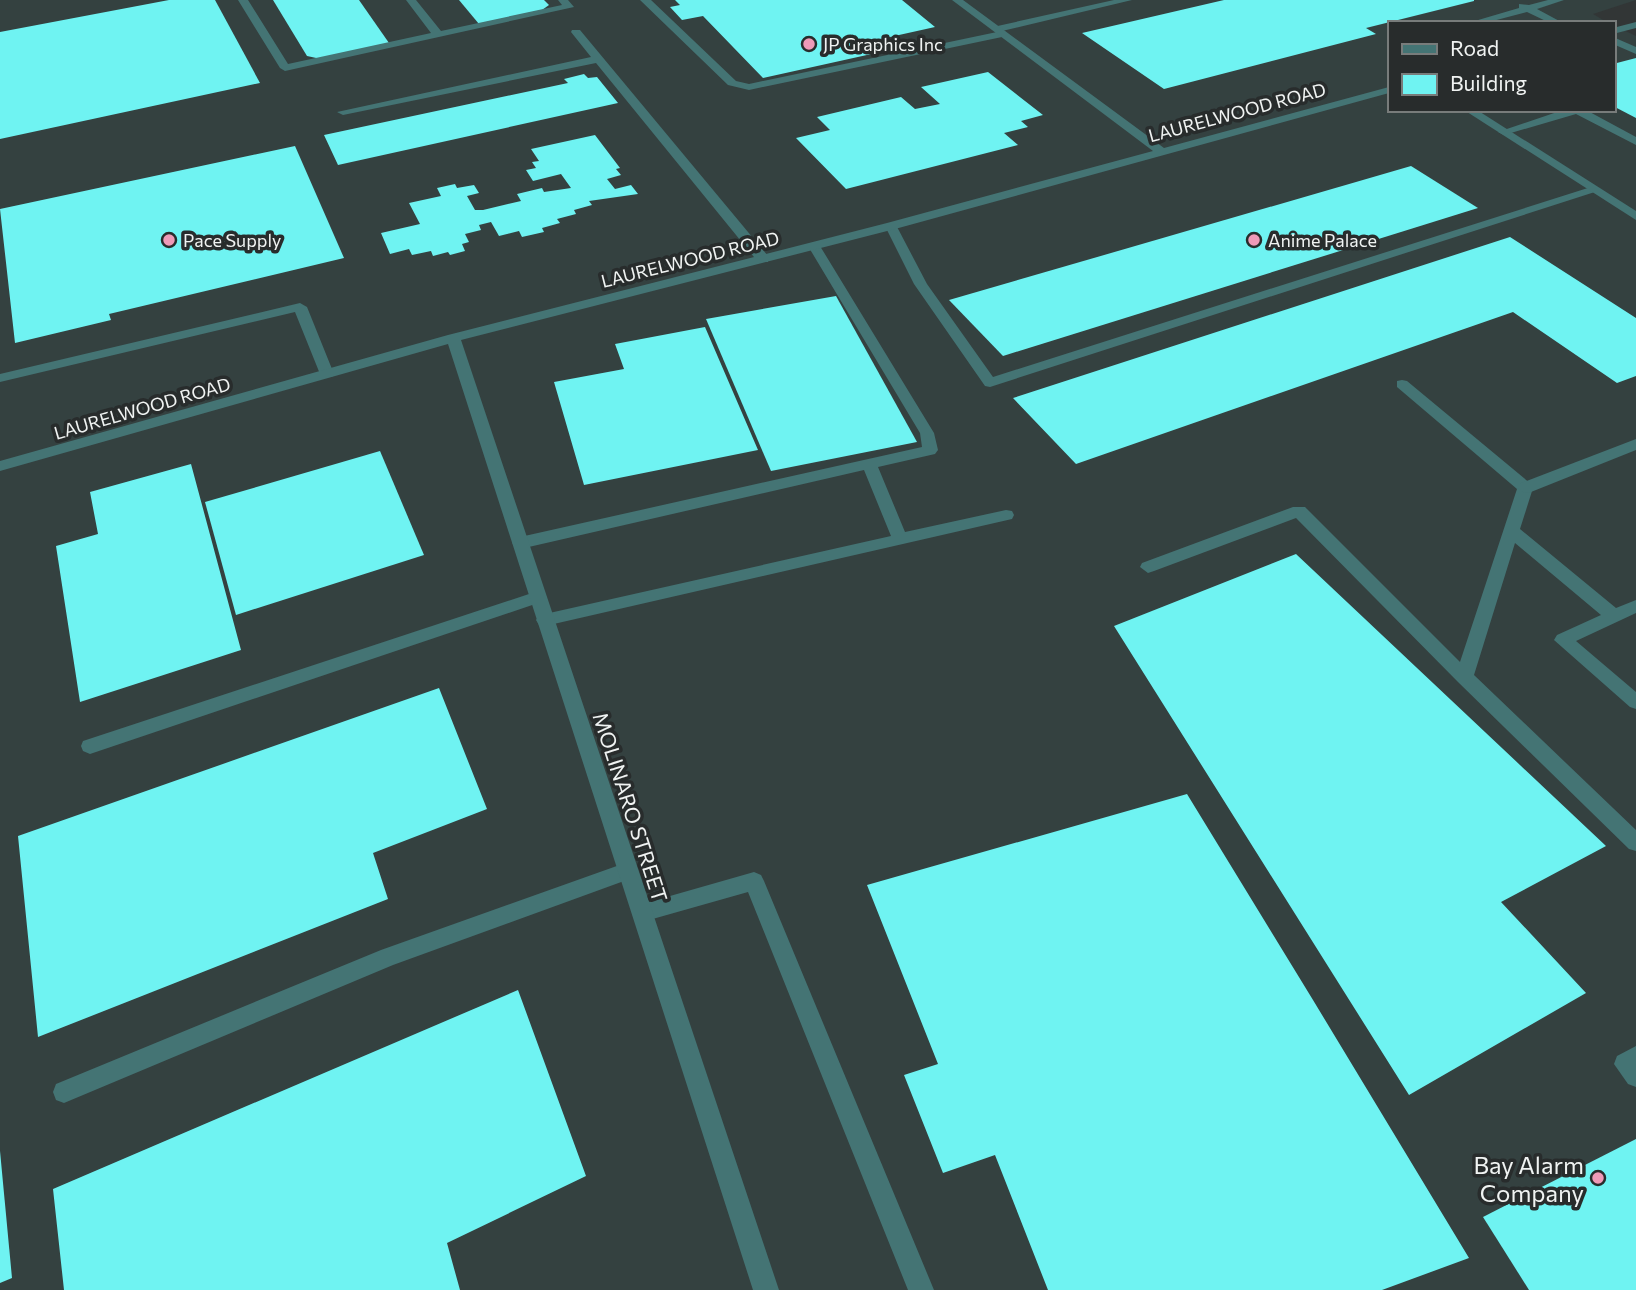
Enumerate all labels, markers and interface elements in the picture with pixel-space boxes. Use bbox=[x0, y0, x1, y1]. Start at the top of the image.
legend bbox=[1388, 21, 1615, 112]
place label: JP Graphics Inc bbox=[823, 33, 943, 55]
text: Road bbox=[1450, 35, 1499, 60]
marker: JP Graphics Inc bbox=[801, 36, 817, 52]
text: Building bbox=[1450, 70, 1527, 95]
street label: LAURELWOOD ROAD bbox=[1146, 78, 1328, 146]
street label: LAURELWOOD ROAD bbox=[599, 226, 781, 292]
place label: Pace Supply bbox=[183, 229, 281, 251]
place label: Anime Palace bbox=[1268, 229, 1377, 251]
marker: Pace Supply bbox=[161, 232, 177, 248]
marker: Anime Palace bbox=[1246, 232, 1262, 248]
street label: LAURELWOOD ROAD bbox=[51, 372, 233, 444]
street label: MOLINARO STREET bbox=[589, 709, 673, 905]
place label: Bay Alarm Company bbox=[1473, 1150, 1584, 1207]
marker: Bay Alarm Company bbox=[1590, 1170, 1606, 1186]

